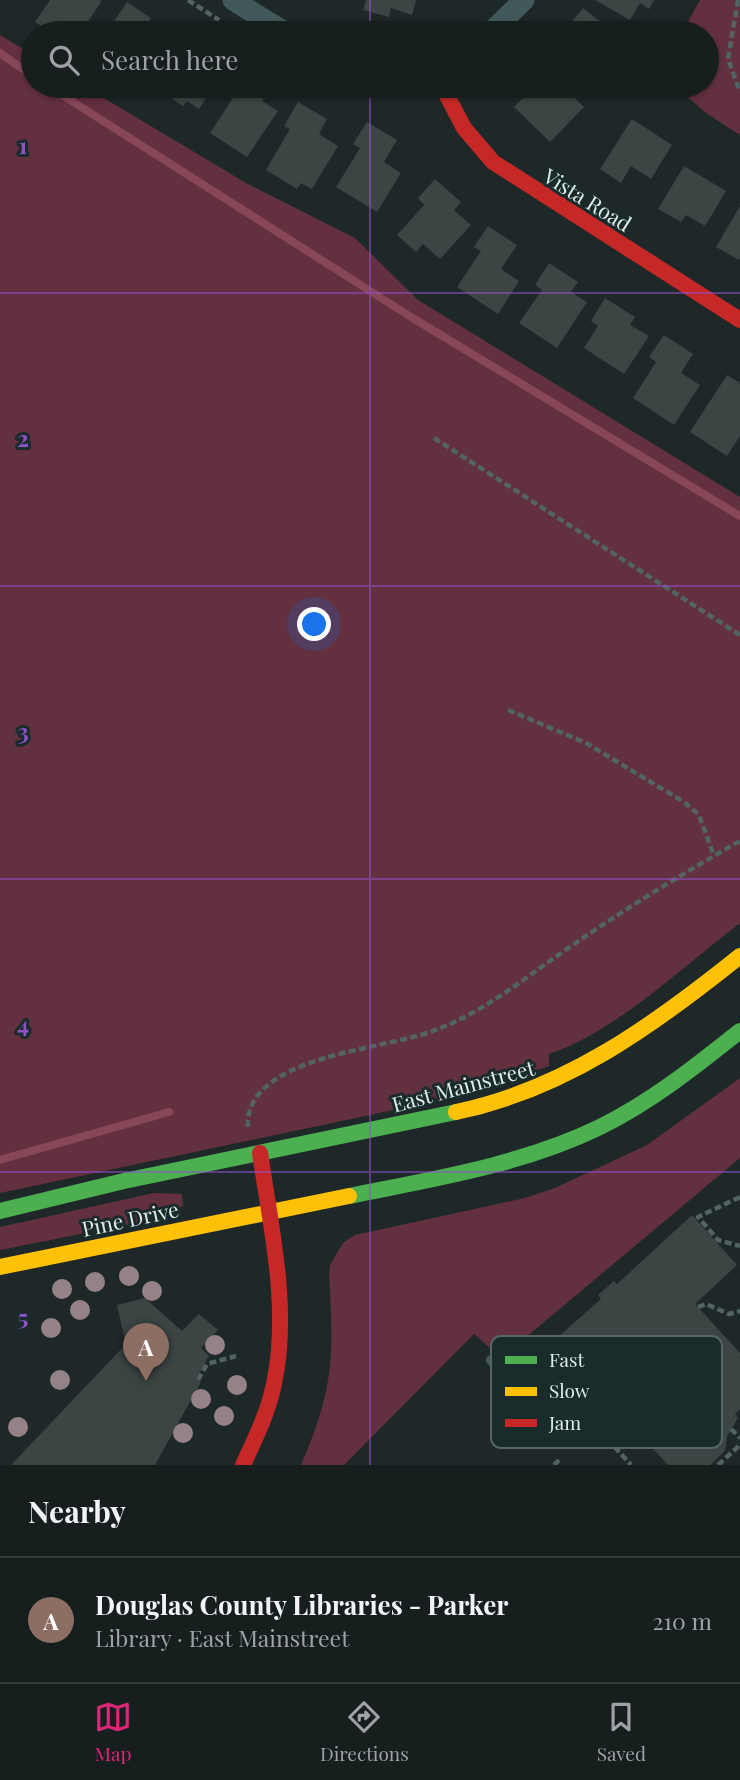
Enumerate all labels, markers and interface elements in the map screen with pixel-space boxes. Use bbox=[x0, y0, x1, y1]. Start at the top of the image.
search box bbox=[21, 21, 719, 98]
icon: search bbox=[45, 41, 83, 79]
text: Search here bbox=[101, 42, 238, 77]
text: 1 bbox=[19, 129, 28, 160]
street label: Vista Road bbox=[538, 160, 637, 237]
text: 2 bbox=[17, 422, 29, 453]
your location bbox=[297, 607, 331, 641]
text: 3 bbox=[17, 715, 29, 746]
text: 4 bbox=[17, 1008, 29, 1039]
street label: East Mainstreet bbox=[389, 1052, 538, 1118]
street label: Pine Drive bbox=[79, 1194, 181, 1242]
text: 5 bbox=[18, 1301, 28, 1332]
pin: A bbox=[123, 1323, 169, 1381]
legend bbox=[491, 1336, 722, 1448]
text: Fast bbox=[549, 1346, 585, 1372]
text: Slow bbox=[549, 1377, 590, 1403]
text: Jam bbox=[548, 1409, 581, 1435]
text: Nearby bbox=[28, 1491, 126, 1531]
text: Douglas County Libraries - Parker bbox=[95, 1587, 508, 1622]
text: A bbox=[43, 1605, 59, 1636]
text: 210 m bbox=[653, 1605, 712, 1636]
text: Library · East Mainstreet bbox=[95, 1622, 349, 1653]
tab: Map bbox=[94, 1698, 132, 1766]
tab: Directions bbox=[320, 1698, 409, 1766]
tab: Saved bbox=[597, 1698, 646, 1766]

